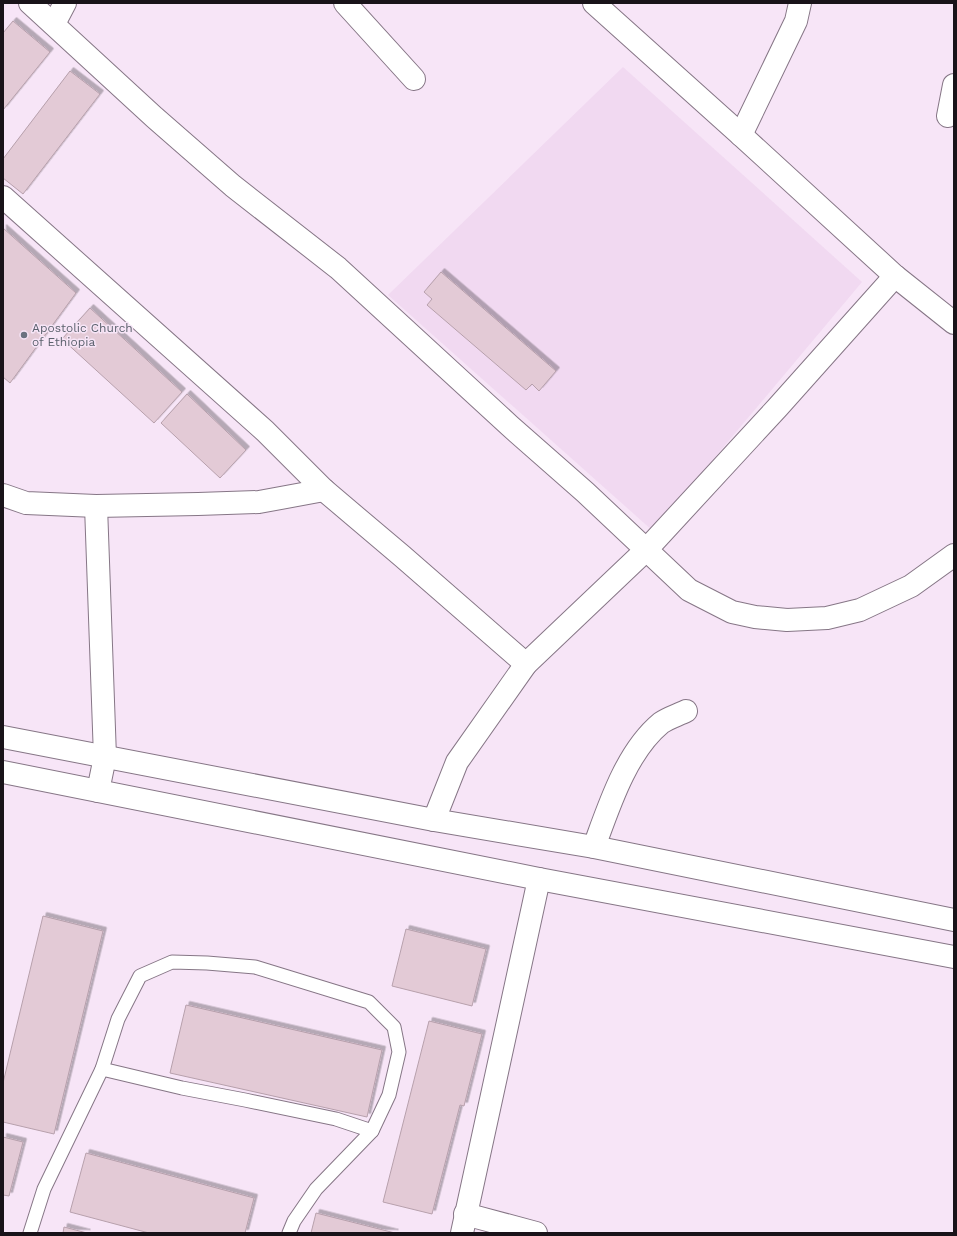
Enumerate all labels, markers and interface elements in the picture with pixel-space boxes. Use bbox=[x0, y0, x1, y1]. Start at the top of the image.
place label: Apostolic Church of Ethiopia bbox=[32, 321, 133, 349]
marker: Apostolic Church of Ethiopia bbox=[19, 330, 29, 340]

